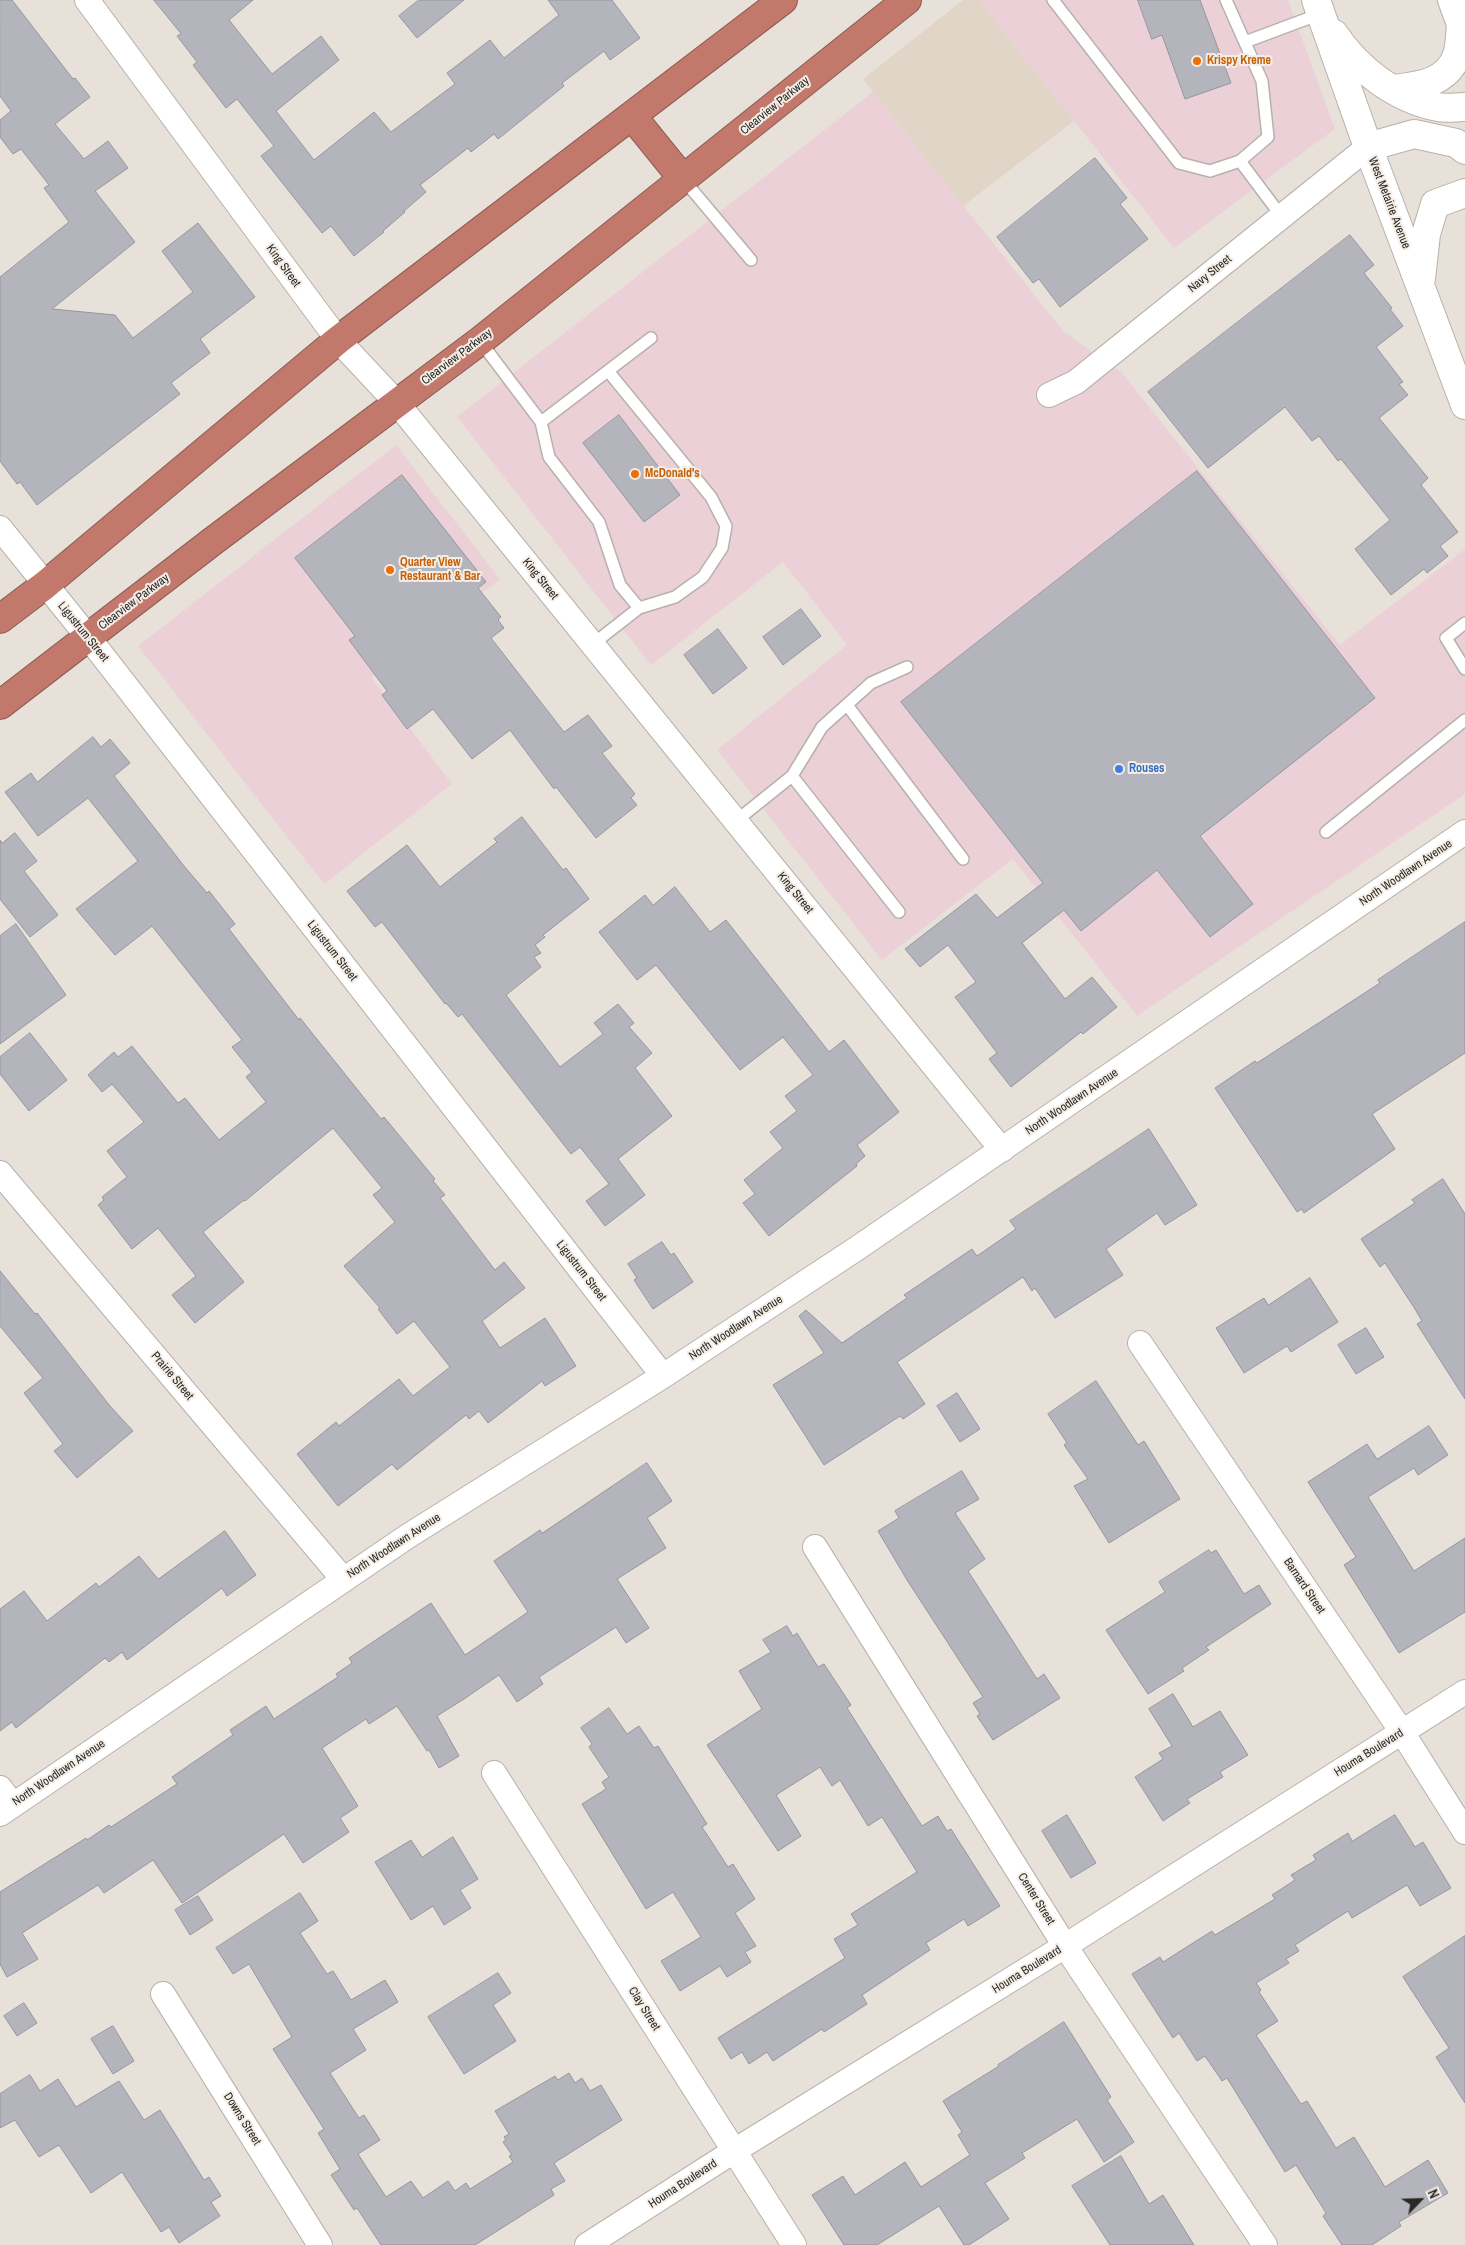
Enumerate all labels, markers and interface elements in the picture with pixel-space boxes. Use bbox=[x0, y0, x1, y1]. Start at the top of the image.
place label: Krispy Kreme bbox=[1207, 54, 1271, 68]
marker: Krispy Kreme bbox=[1191, 55, 1203, 67]
street label: Clearview Parkway bbox=[738, 74, 812, 138]
street label: West Metairie Avenue bbox=[1365, 155, 1413, 251]
street label: King Street bbox=[263, 242, 303, 290]
street label: Navy Street bbox=[1185, 252, 1235, 296]
street label: Clearview Parkway bbox=[419, 326, 495, 388]
place label: McDonald's bbox=[645, 467, 700, 481]
marker: McDonald's bbox=[629, 468, 641, 480]
street label: King Street bbox=[519, 555, 561, 603]
place label: Quarter View Restaurant & Bar bbox=[400, 556, 480, 584]
marker: Quarter View Restaurant & Bar bbox=[384, 564, 396, 576]
street label: Clearview Parkway bbox=[96, 571, 172, 633]
street label: Ligustrum Street bbox=[55, 599, 111, 665]
place label: Rouses bbox=[1129, 762, 1165, 776]
marker: Rouses bbox=[1113, 763, 1125, 775]
street label: North Woodlawn Avenue bbox=[1357, 837, 1455, 909]
street label: King Street bbox=[774, 869, 816, 917]
street label: Ligustrum Street bbox=[304, 918, 360, 984]
street label: North Woodlawn Avenue bbox=[1023, 1066, 1121, 1138]
street label: Ligustrum Street bbox=[553, 1238, 609, 1304]
street label: North Woodlawn Avenue bbox=[687, 1292, 785, 1364]
street label: Prairie Street bbox=[148, 1349, 196, 1403]
street label: North Woodlawn Avenue bbox=[345, 1510, 443, 1582]
street label: Barnard Street bbox=[1280, 1555, 1328, 1617]
street label: Houma Boulevard bbox=[1332, 1726, 1406, 1780]
street label: North Woodlawn Avenue bbox=[10, 1737, 108, 1809]
street label: Center Street bbox=[1014, 1870, 1058, 1928]
street label: Houma Boulevard bbox=[990, 1943, 1064, 1997]
street label: Clay Street bbox=[625, 1985, 663, 2033]
street label: Downs Street bbox=[220, 2090, 264, 2148]
street label: Houma Boulevard bbox=[646, 2157, 720, 2211]
north arrow bbox=[1395, 2175, 1445, 2225]
text: N bbox=[1424, 2186, 1444, 2201]

